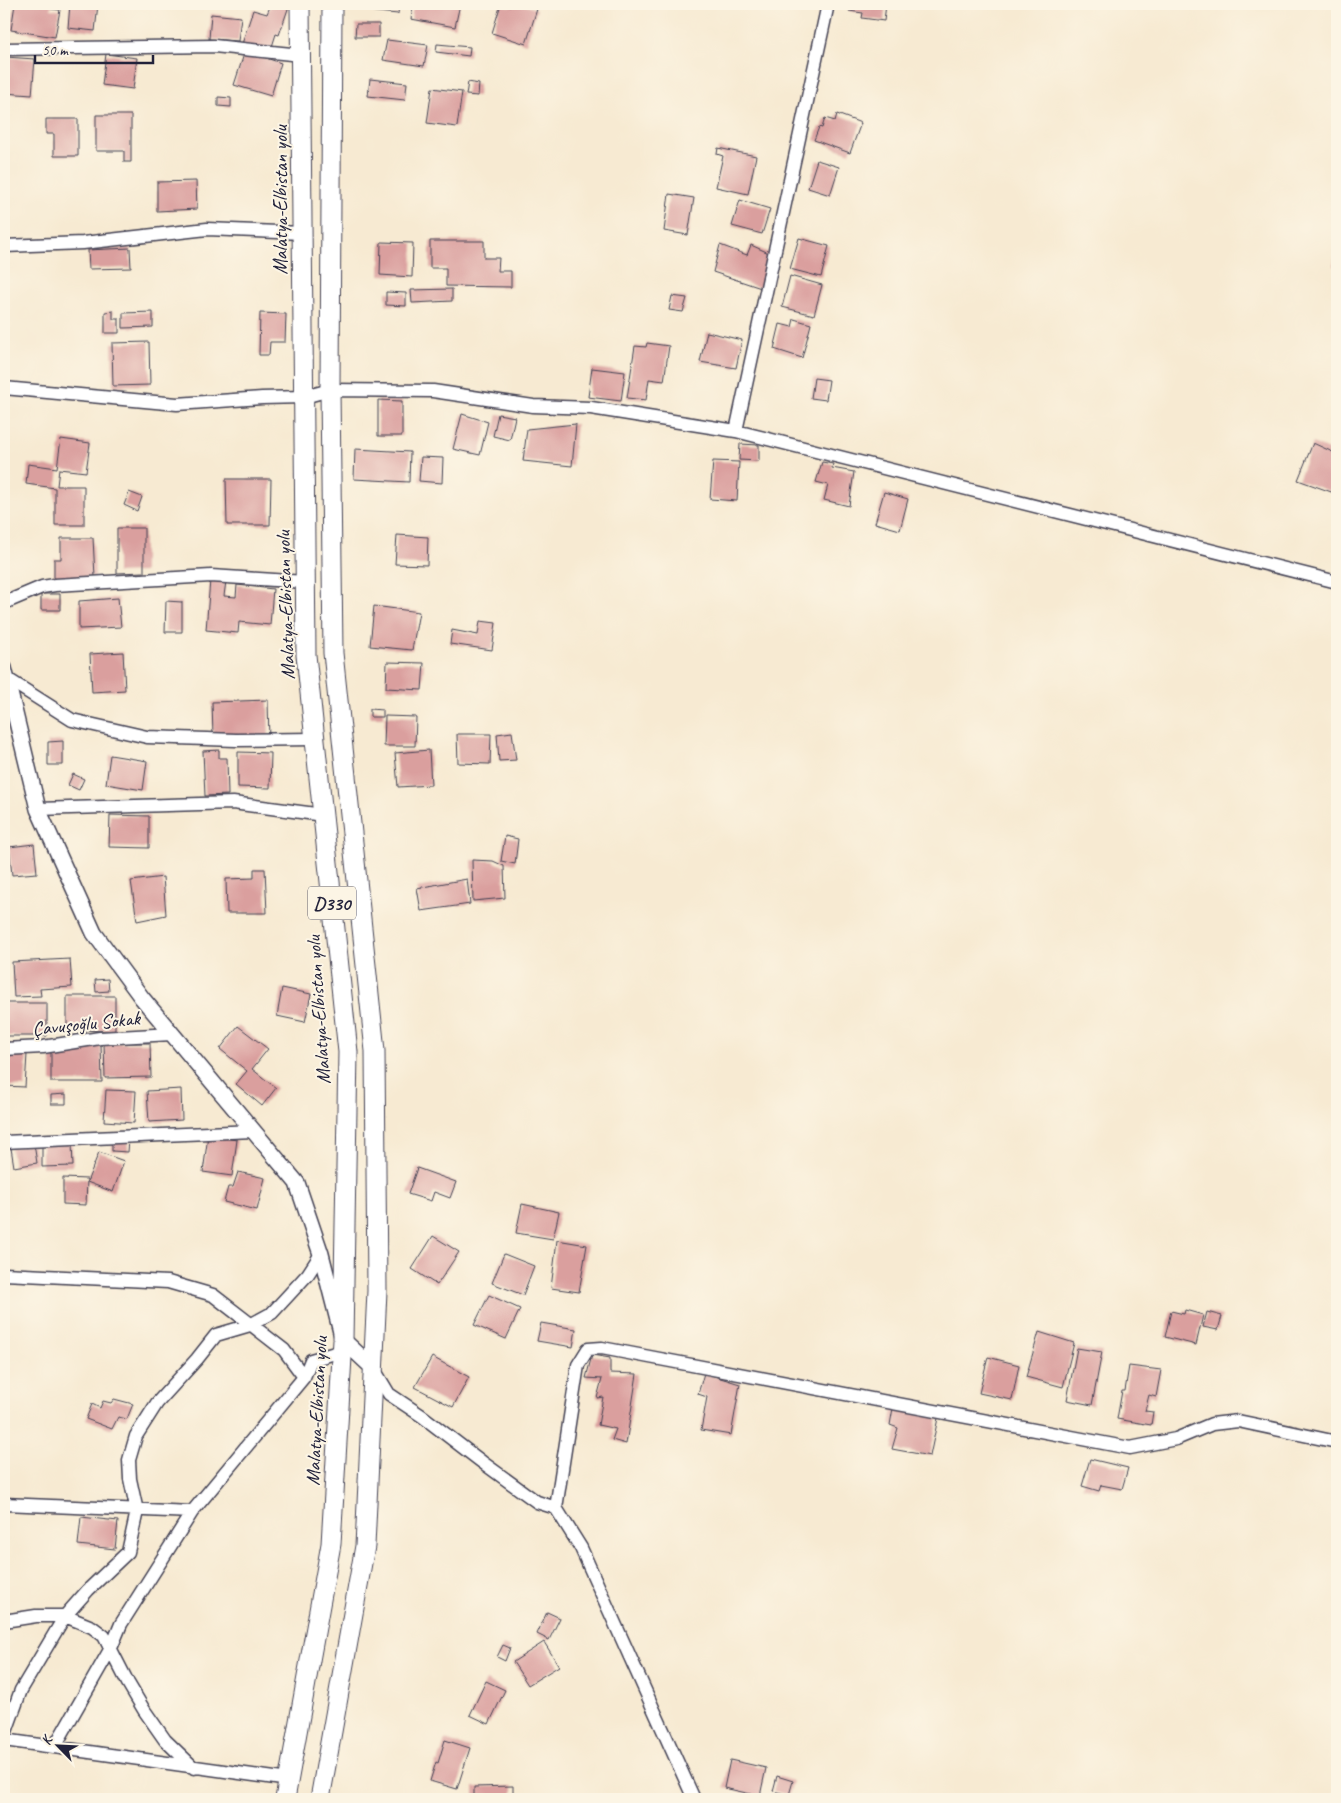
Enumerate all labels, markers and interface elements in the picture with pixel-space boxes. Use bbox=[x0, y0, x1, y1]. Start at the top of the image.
scale bar bbox=[35, 32, 152, 64]
text: 50 m bbox=[42, 41, 69, 60]
street label: Malatya-Elbistan yolu bbox=[268, 124, 293, 275]
street label: Malatya-Elbistan yolu bbox=[270, 528, 301, 680]
road number: D330 bbox=[308, 886, 356, 920]
street label: Malatya-Elbistan yolu bbox=[301, 933, 336, 1085]
street label: Çavuşoğlu Sokak bbox=[31, 1005, 143, 1042]
street label: Malatya-Elbistan yolu bbox=[300, 1334, 333, 1486]
north arrow bbox=[32, 1720, 82, 1770]
text: K bbox=[37, 1732, 57, 1748]

